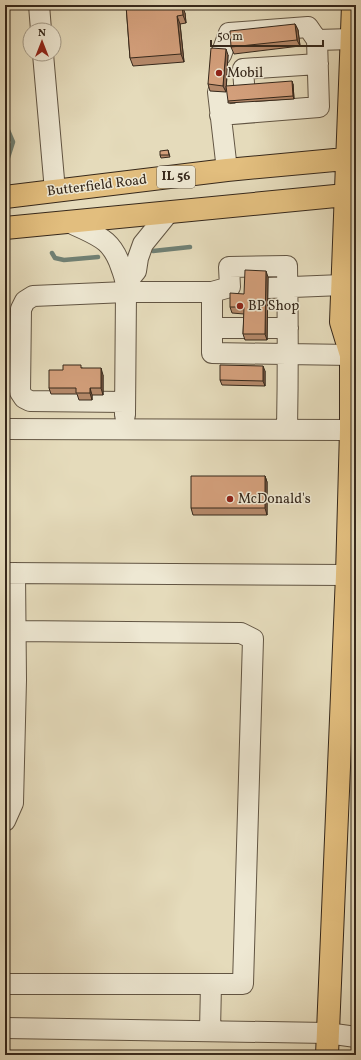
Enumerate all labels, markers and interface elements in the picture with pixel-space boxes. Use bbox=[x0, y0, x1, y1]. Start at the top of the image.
north arrow bbox=[22, 22, 62, 62]
scale bar bbox=[211, 22, 323, 48]
text: N bbox=[38, 26, 46, 41]
text: 50 m bbox=[217, 29, 243, 45]
place label: Mobil bbox=[227, 64, 263, 83]
marker: Mobil bbox=[214, 68, 224, 78]
road number: IL 56 bbox=[157, 166, 195, 188]
street label: Butterfield Road bbox=[46, 170, 148, 202]
place label: BP Shop bbox=[248, 297, 299, 316]
marker: BP Shop bbox=[235, 301, 245, 311]
place label: McDonald's bbox=[238, 490, 311, 509]
marker: McDonald's bbox=[225, 494, 235, 504]

